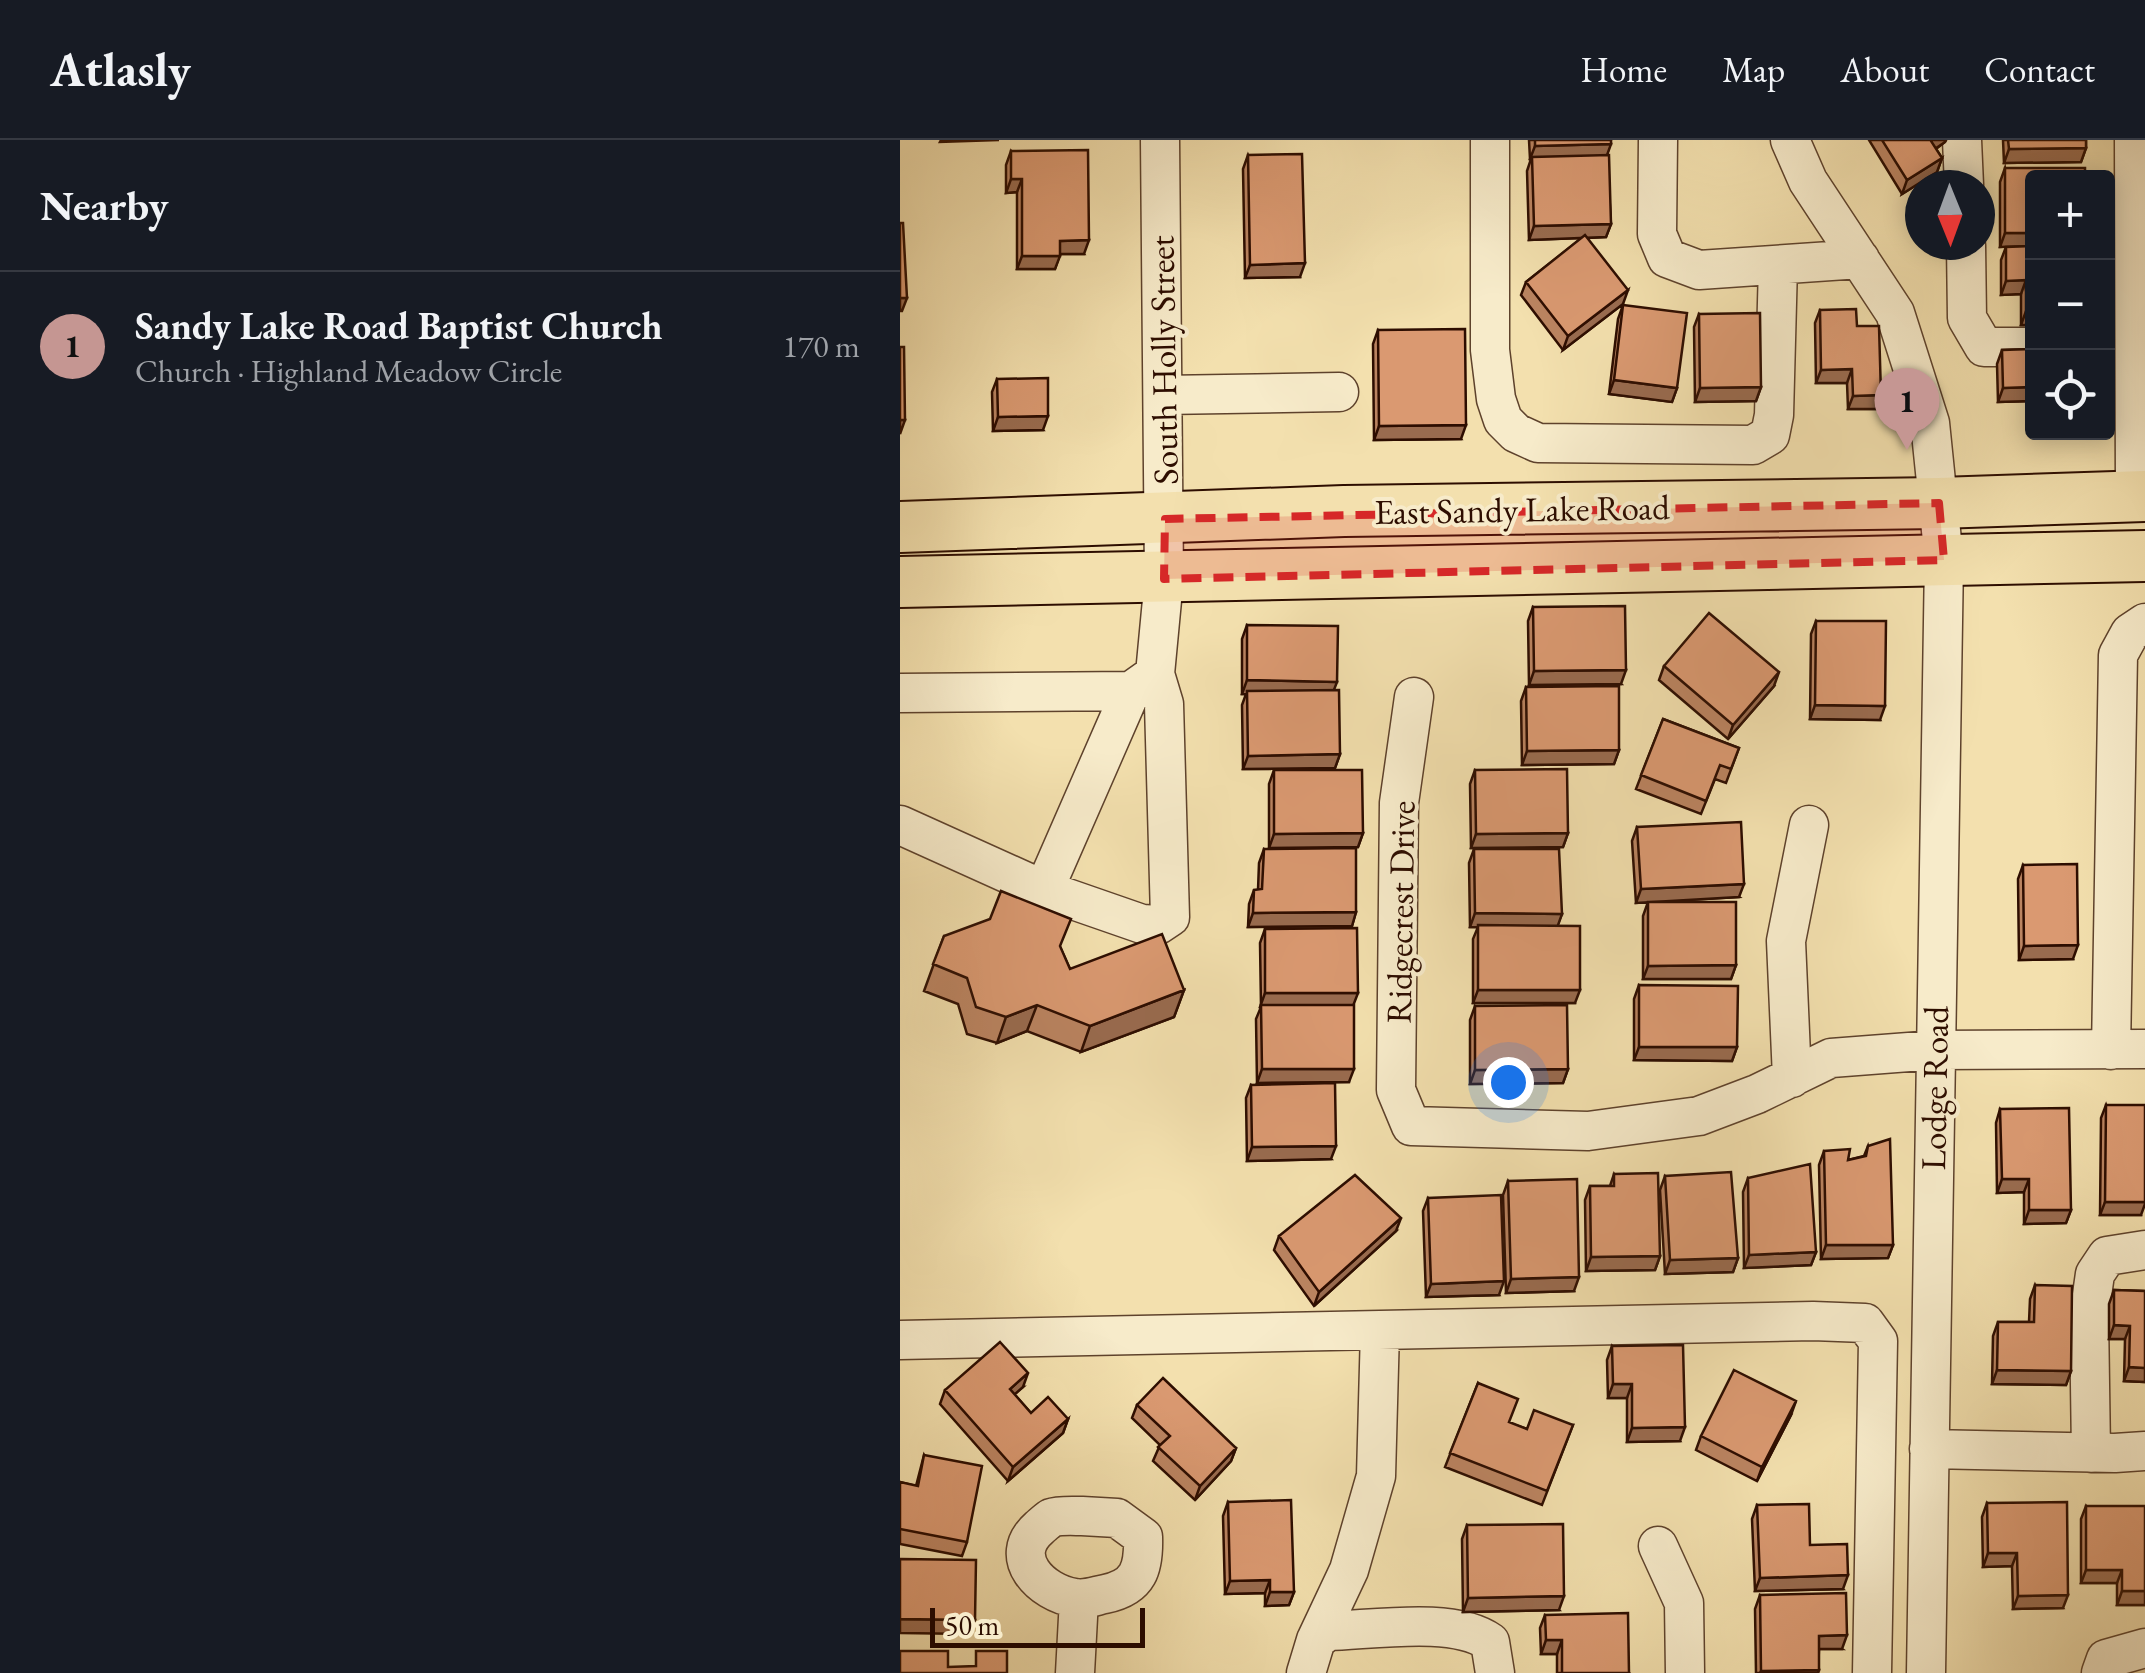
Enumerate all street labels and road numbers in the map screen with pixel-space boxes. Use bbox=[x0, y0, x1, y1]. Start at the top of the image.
street label: South Holly Street bbox=[1138, 235, 1188, 485]
street label: East Sandy Lake Road bbox=[1374, 484, 1670, 534]
street label: Ridgecrest Drive bbox=[1376, 800, 1424, 1024]
street label: Lodge Road bbox=[1910, 1005, 1958, 1171]

